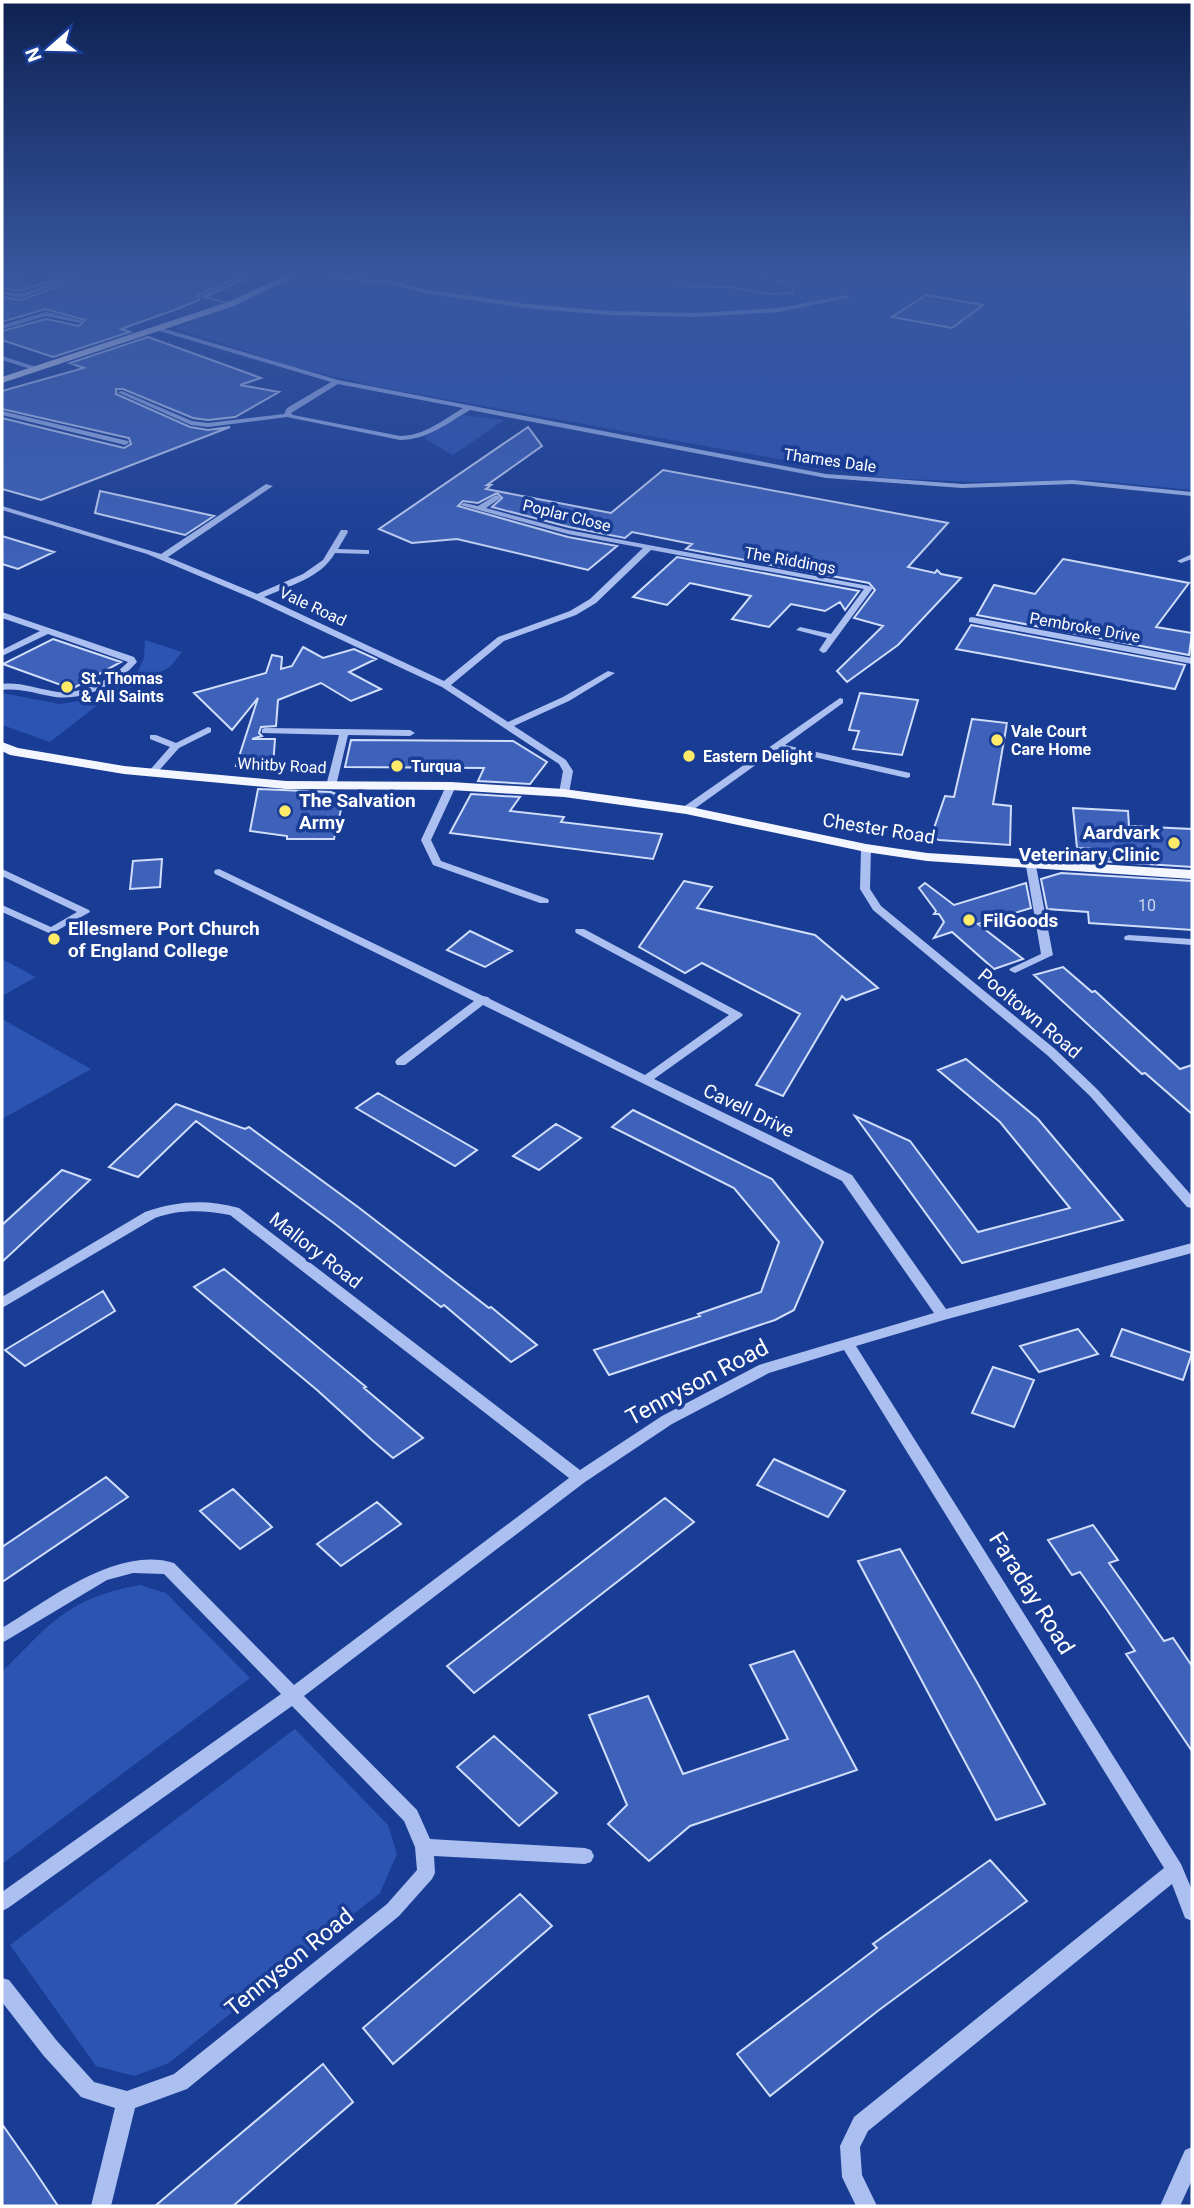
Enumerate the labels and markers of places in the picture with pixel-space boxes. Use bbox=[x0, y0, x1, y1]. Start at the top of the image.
place label: St. Thomas & All Saints bbox=[81, 669, 164, 706]
marker: St. Thomas & All Saints bbox=[59, 679, 75, 695]
place label: Vale Court Care Home bbox=[1011, 722, 1092, 759]
marker: Vale Court Care Home bbox=[989, 732, 1005, 748]
place label: Eastern Delight bbox=[703, 747, 813, 766]
marker: Eastern Delight bbox=[681, 748, 697, 764]
place label: Turqua bbox=[411, 757, 462, 776]
marker: Turqua bbox=[389, 758, 405, 774]
place label: The Salvation Army bbox=[299, 789, 416, 834]
marker: The Salvation Army bbox=[277, 803, 293, 819]
place label: Aardvark Veterinary Clinic bbox=[1019, 821, 1161, 866]
marker: Aardvark Veterinary Clinic bbox=[1166, 835, 1182, 851]
place label: FilGoods bbox=[983, 909, 1059, 932]
marker: FilGoods bbox=[961, 912, 977, 928]
place label: Ellesmere Port Church of England College bbox=[68, 917, 260, 962]
marker: Ellesmere Port Church of England College bbox=[46, 931, 62, 947]

